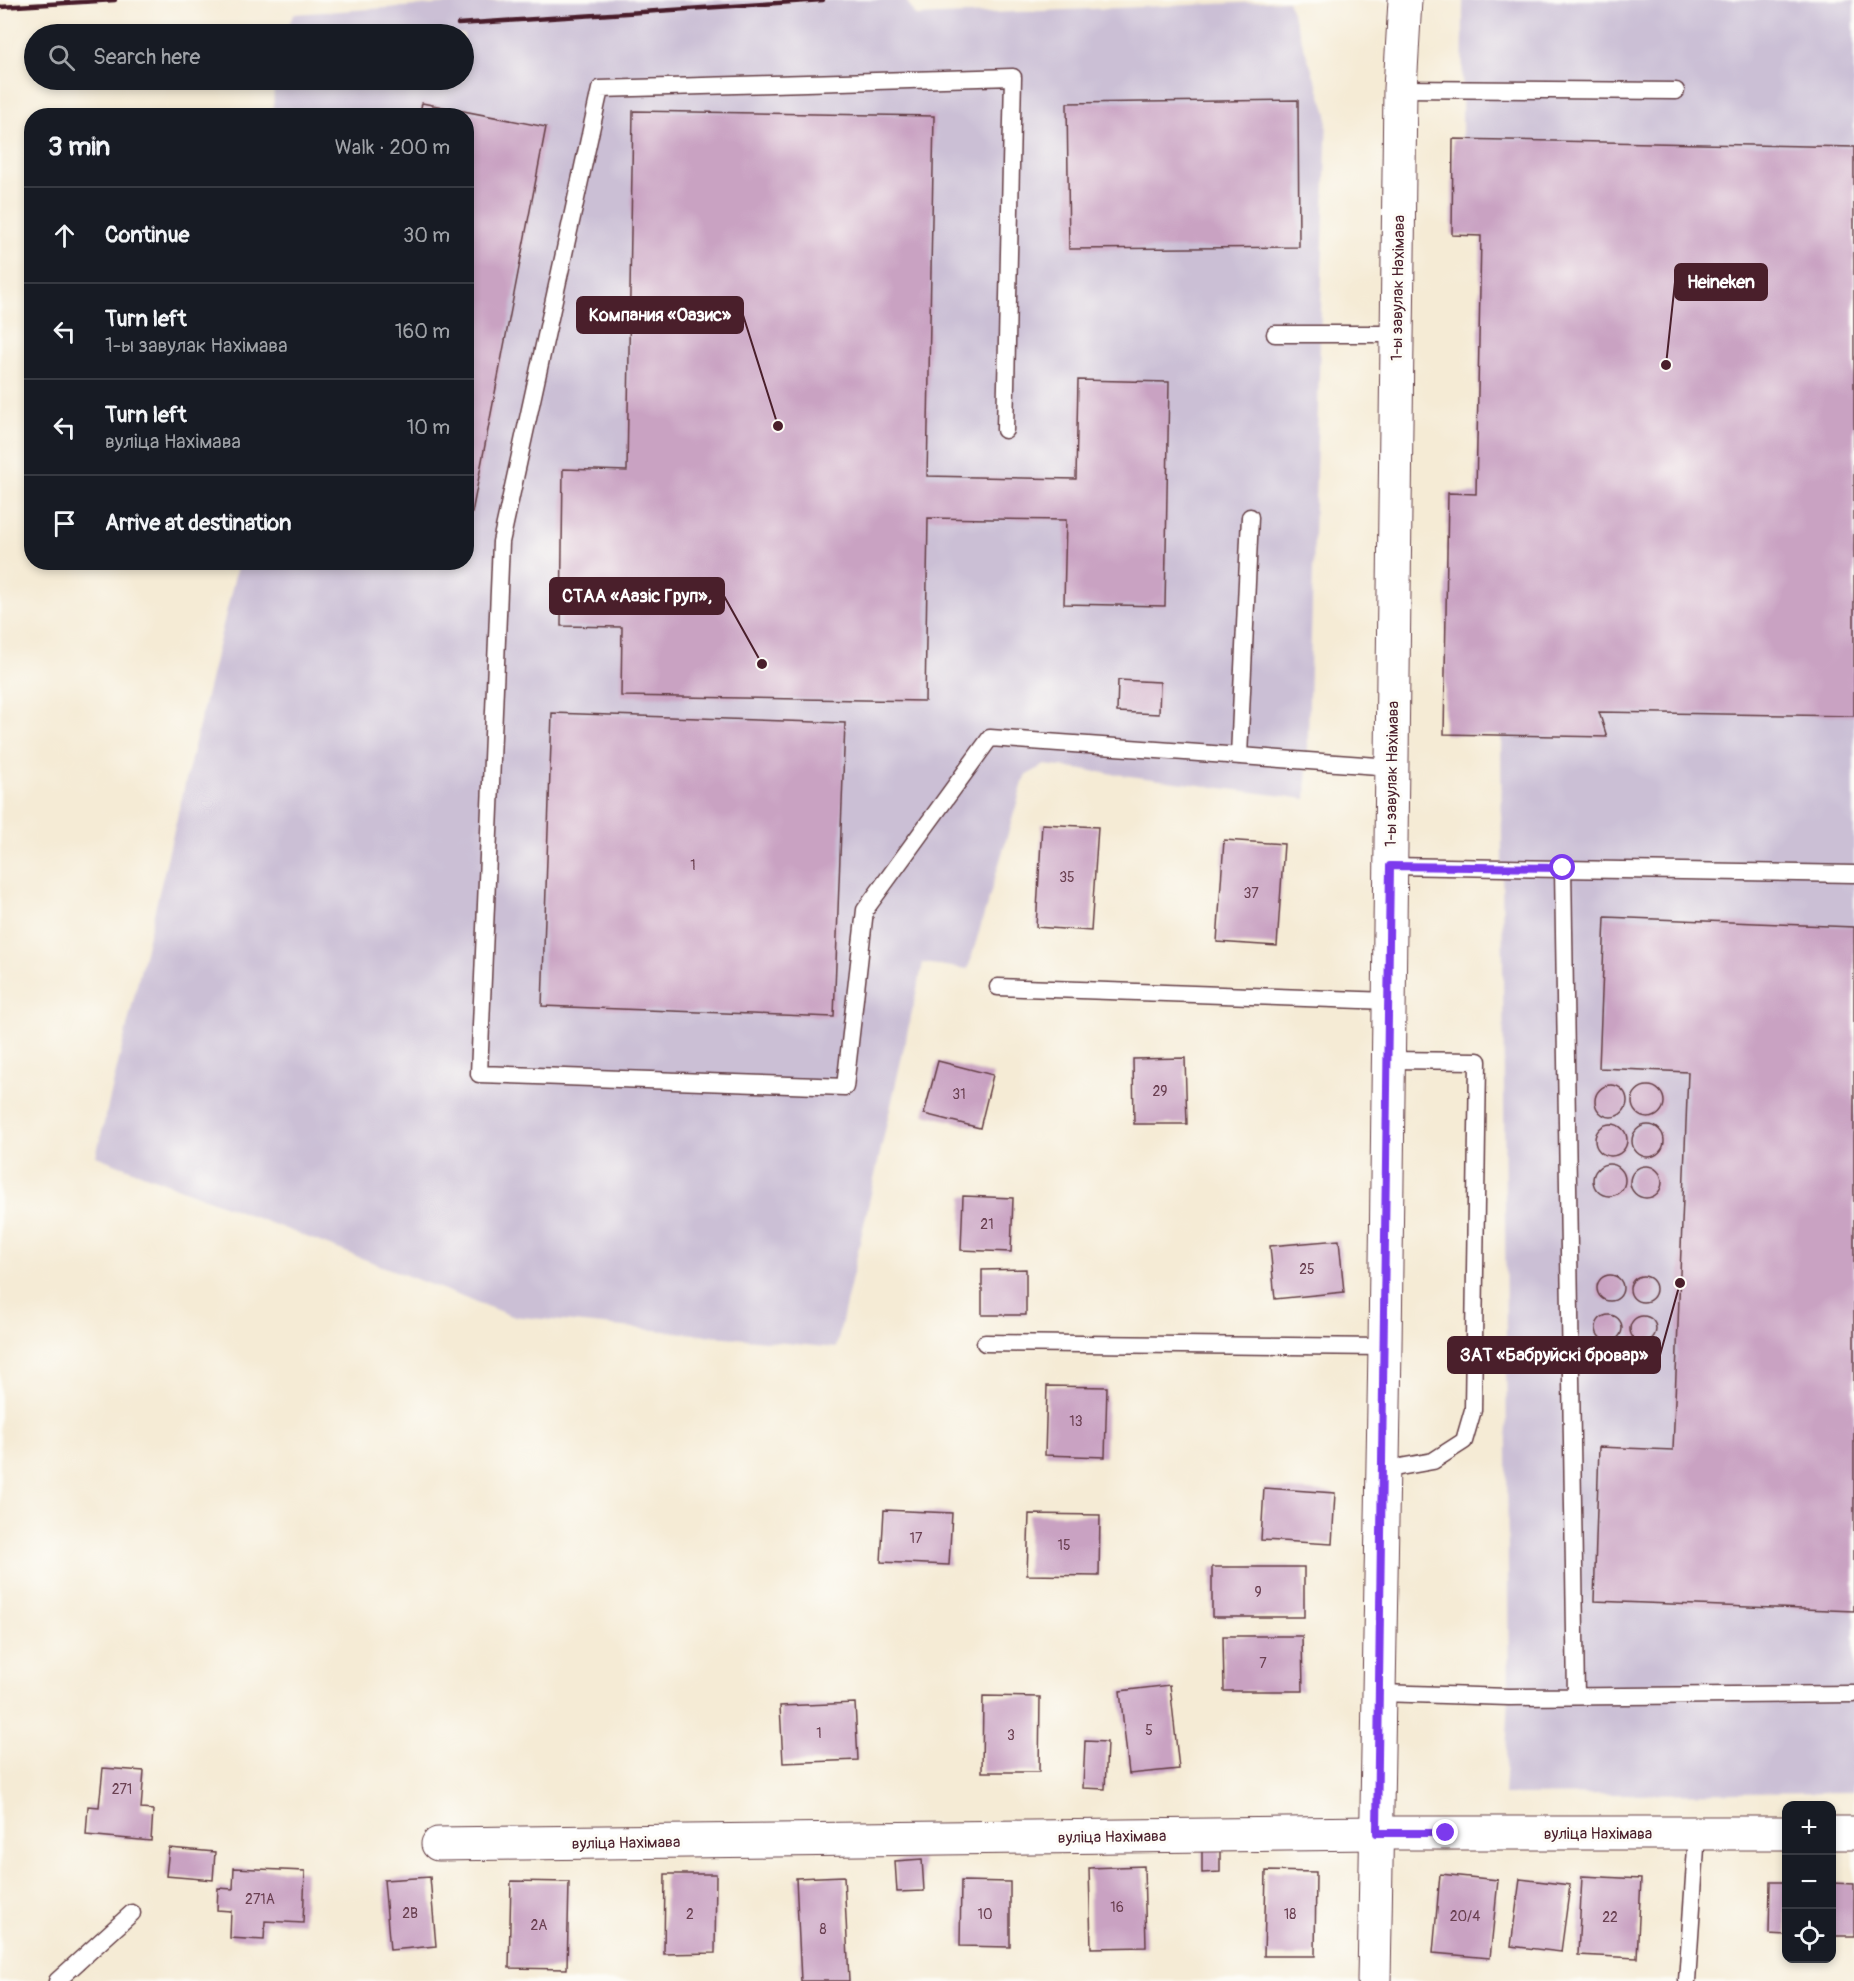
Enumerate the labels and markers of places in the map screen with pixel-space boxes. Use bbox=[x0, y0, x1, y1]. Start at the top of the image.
callout: Heineken bbox=[1675, 264, 1767, 300]
callout: Компания «Оазис» bbox=[577, 297, 743, 333]
callout: СТАА «Аазіс Груп», bbox=[550, 578, 724, 614]
callout: ЗАТ «Бабруйскі бровар» bbox=[1448, 1337, 1660, 1373]

